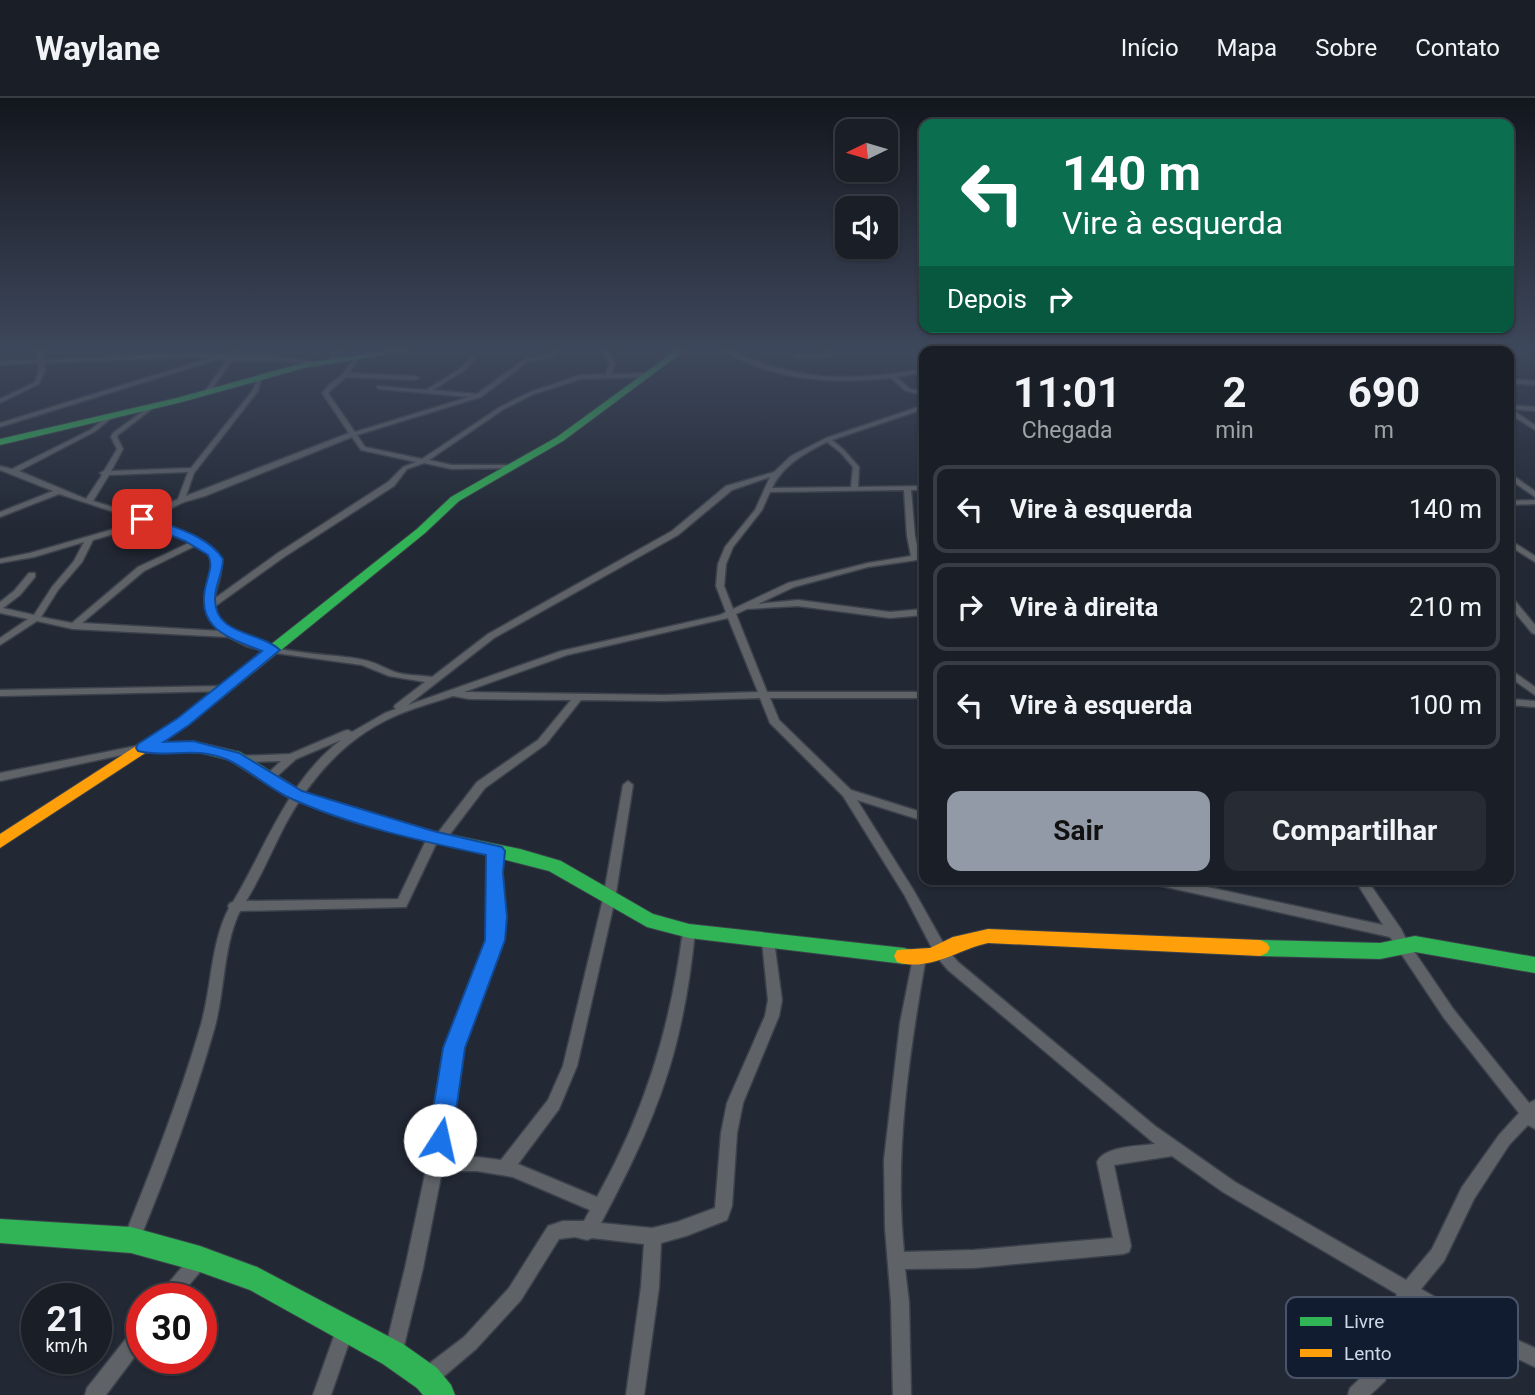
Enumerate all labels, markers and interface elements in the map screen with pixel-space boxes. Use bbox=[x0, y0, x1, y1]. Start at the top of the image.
text: Waylane bbox=[35, 29, 160, 68]
text: Início bbox=[1121, 34, 1179, 62]
text: Mapa bbox=[1217, 34, 1277, 62]
text: Sobre bbox=[1315, 34, 1377, 62]
text: Contato bbox=[1415, 34, 1500, 62]
north arrow bbox=[835, 119, 898, 182]
map controls bbox=[835, 119, 898, 259]
text: 140 m bbox=[1062, 145, 1201, 202]
icon: left bbox=[947, 147, 1038, 238]
button: sound bbox=[835, 196, 898, 259]
text: Vire à esquerda bbox=[1062, 204, 1283, 242]
icon: right bbox=[1041, 280, 1079, 318]
text: Depois bbox=[947, 284, 1027, 314]
text: 11:01 bbox=[1013, 368, 1121, 417]
text: 2 bbox=[1222, 368, 1247, 417]
text: 690 bbox=[1348, 368, 1420, 417]
text: Chegada bbox=[1022, 417, 1112, 444]
text: min bbox=[1215, 417, 1254, 444]
text: m bbox=[1374, 417, 1394, 444]
pin bbox=[112, 489, 172, 549]
icon: left bbox=[951, 490, 989, 528]
text: Vire à esquerda bbox=[1010, 494, 1193, 524]
text: 140 m bbox=[1409, 494, 1482, 524]
icon: arrive bbox=[123, 500, 161, 538]
icon: right bbox=[951, 588, 989, 626]
text: Vire à direita bbox=[1010, 592, 1158, 622]
text: 210 m bbox=[1409, 592, 1482, 622]
icon: left bbox=[951, 686, 989, 724]
text: Vire à esquerda bbox=[1010, 690, 1193, 720]
text: 100 m bbox=[1409, 690, 1482, 720]
button: Sair bbox=[947, 791, 1210, 871]
button: Compartilhar bbox=[1224, 791, 1486, 871]
position arrow bbox=[403, 1103, 477, 1177]
speed limit sign: 30 bbox=[126, 1283, 217, 1374]
legend bbox=[1286, 1297, 1518, 1378]
text: 21 bbox=[46, 1299, 87, 1340]
text: Livre bbox=[1344, 1310, 1384, 1333]
text: km/h bbox=[45, 1335, 88, 1356]
text: Lento bbox=[1344, 1342, 1392, 1365]

